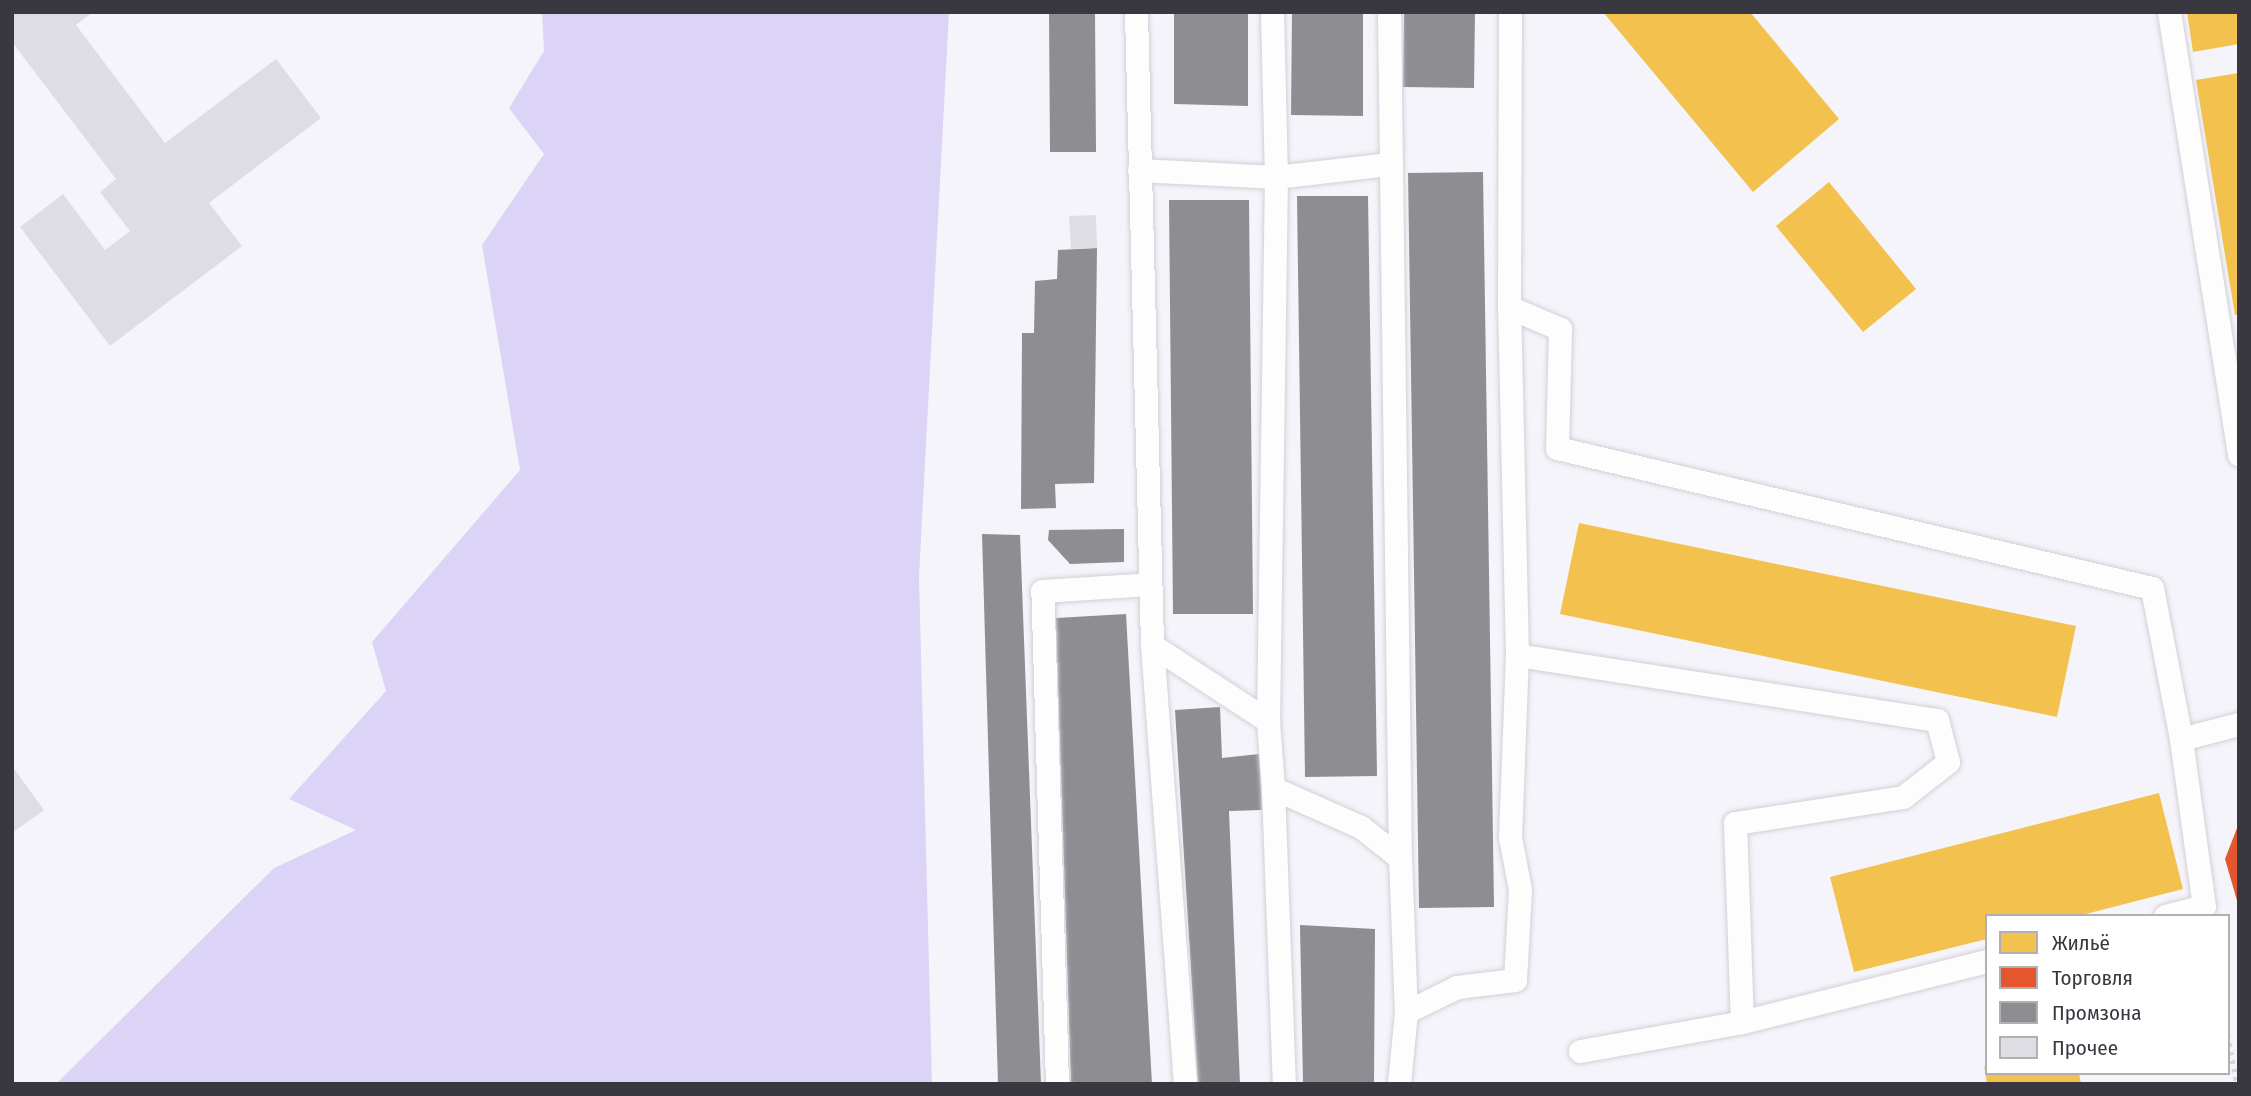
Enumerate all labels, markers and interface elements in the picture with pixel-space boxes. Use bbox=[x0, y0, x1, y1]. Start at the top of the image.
legend bbox=[1985, 914, 2230, 1075]
text: Жильё bbox=[2052, 930, 2110, 956]
text: Торговля bbox=[2052, 965, 2133, 991]
text: Промзона bbox=[2052, 1000, 2141, 1026]
text: Прочее bbox=[2052, 1035, 2118, 1061]

